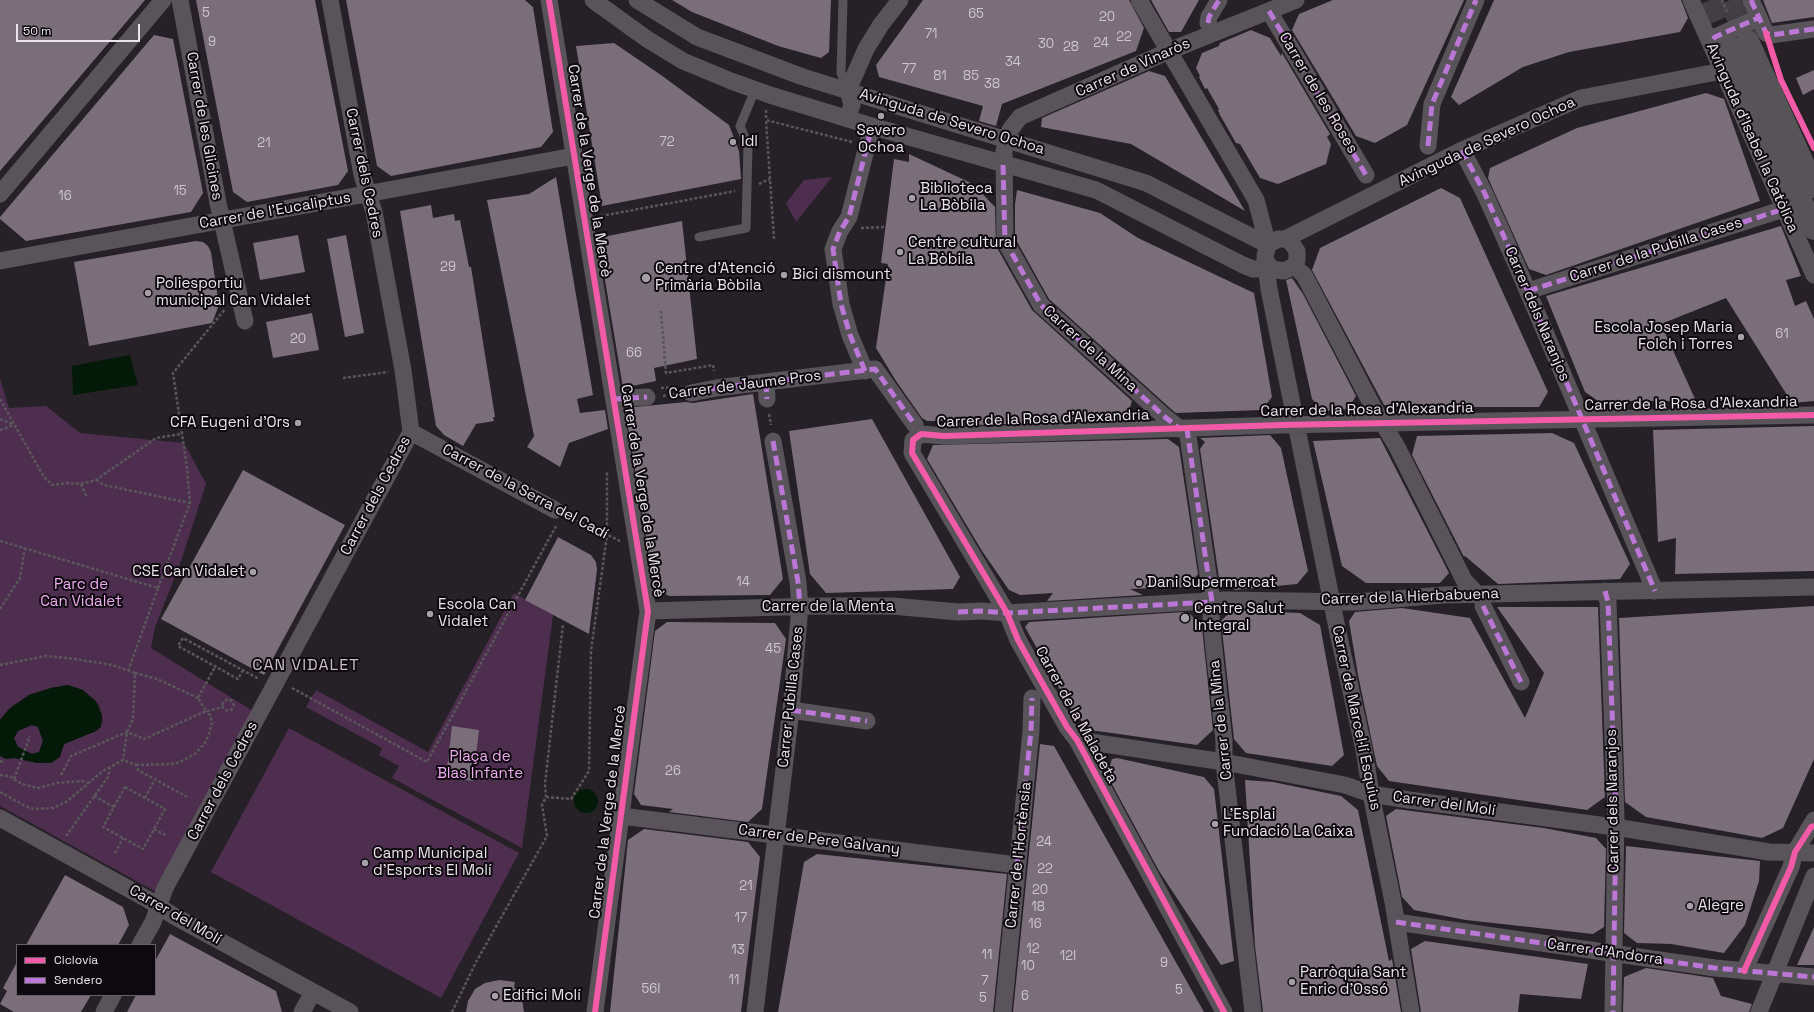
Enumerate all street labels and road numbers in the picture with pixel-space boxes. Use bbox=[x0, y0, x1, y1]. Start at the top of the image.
street label: Carrer de les Roses bbox=[1275, 29, 1361, 157]
street label: Carrer de Vinaròs bbox=[1073, 35, 1193, 101]
street label: Avinguda d'Isabel la Catòlica bbox=[1702, 40, 1802, 236]
street label: Carrer de les Glicines bbox=[182, 50, 226, 202]
street label: Carrer de la Verge de la Mercè bbox=[563, 63, 615, 279]
street label: Avinguda de Severo Ochoa bbox=[857, 85, 1047, 159]
street label: Avinguda de Severo Ochoa bbox=[1396, 93, 1578, 191]
street label: Carrer dels Cedres bbox=[341, 107, 387, 239]
street label: Carrer de l'Eucaliptus bbox=[198, 189, 352, 233]
street label: Carrer de la Pubilla Cases bbox=[1567, 214, 1745, 286]
street label: Carrer dels Naranjos bbox=[1501, 244, 1573, 384]
street label: Carrer de la Mina bbox=[1039, 302, 1141, 396]
street label: Carrer de Jaume Pros bbox=[668, 367, 822, 403]
street label: Carrer de la Verge de la Mercè bbox=[616, 383, 668, 599]
street label: Carrer de la Rosa d'Alexandria bbox=[1584, 393, 1798, 415]
street label: Carrer de la Rosa d'Alexandria bbox=[1260, 399, 1474, 421]
street label: Carrer de la Rosa d'Alexandria bbox=[936, 406, 1150, 432]
street label: Carrer dels Cedres bbox=[337, 434, 415, 558]
street label: Carrer de la Serra del Cadí bbox=[439, 441, 611, 543]
street label: Carrer de la Hierbabuena bbox=[1321, 585, 1499, 609]
street label: Carrer de la Menta bbox=[762, 598, 894, 616]
street label: Carrer de Marcel·lí Esquius bbox=[1328, 624, 1384, 812]
street label: Carrer Pubilla Cases bbox=[775, 625, 807, 769]
street label: Carrer de la Maladeta bbox=[1031, 643, 1121, 787]
street label: Carrer de la Mina bbox=[1206, 659, 1236, 781]
street label: Carrer de la Verge de la Mercè bbox=[586, 704, 630, 920]
street label: Carrer dels Cedres bbox=[184, 719, 262, 843]
street label: Carrer dels Naranjos bbox=[1603, 729, 1623, 873]
street label: Carrer de l'Hortènsia bbox=[1002, 781, 1036, 929]
street label: Carrer del Molí bbox=[1392, 788, 1496, 820]
street label: Carrer de Pere Galvany bbox=[737, 821, 901, 859]
street label: Carrer del Molí bbox=[126, 881, 224, 949]
street label: Carrer d'Andorra bbox=[1546, 935, 1664, 969]

